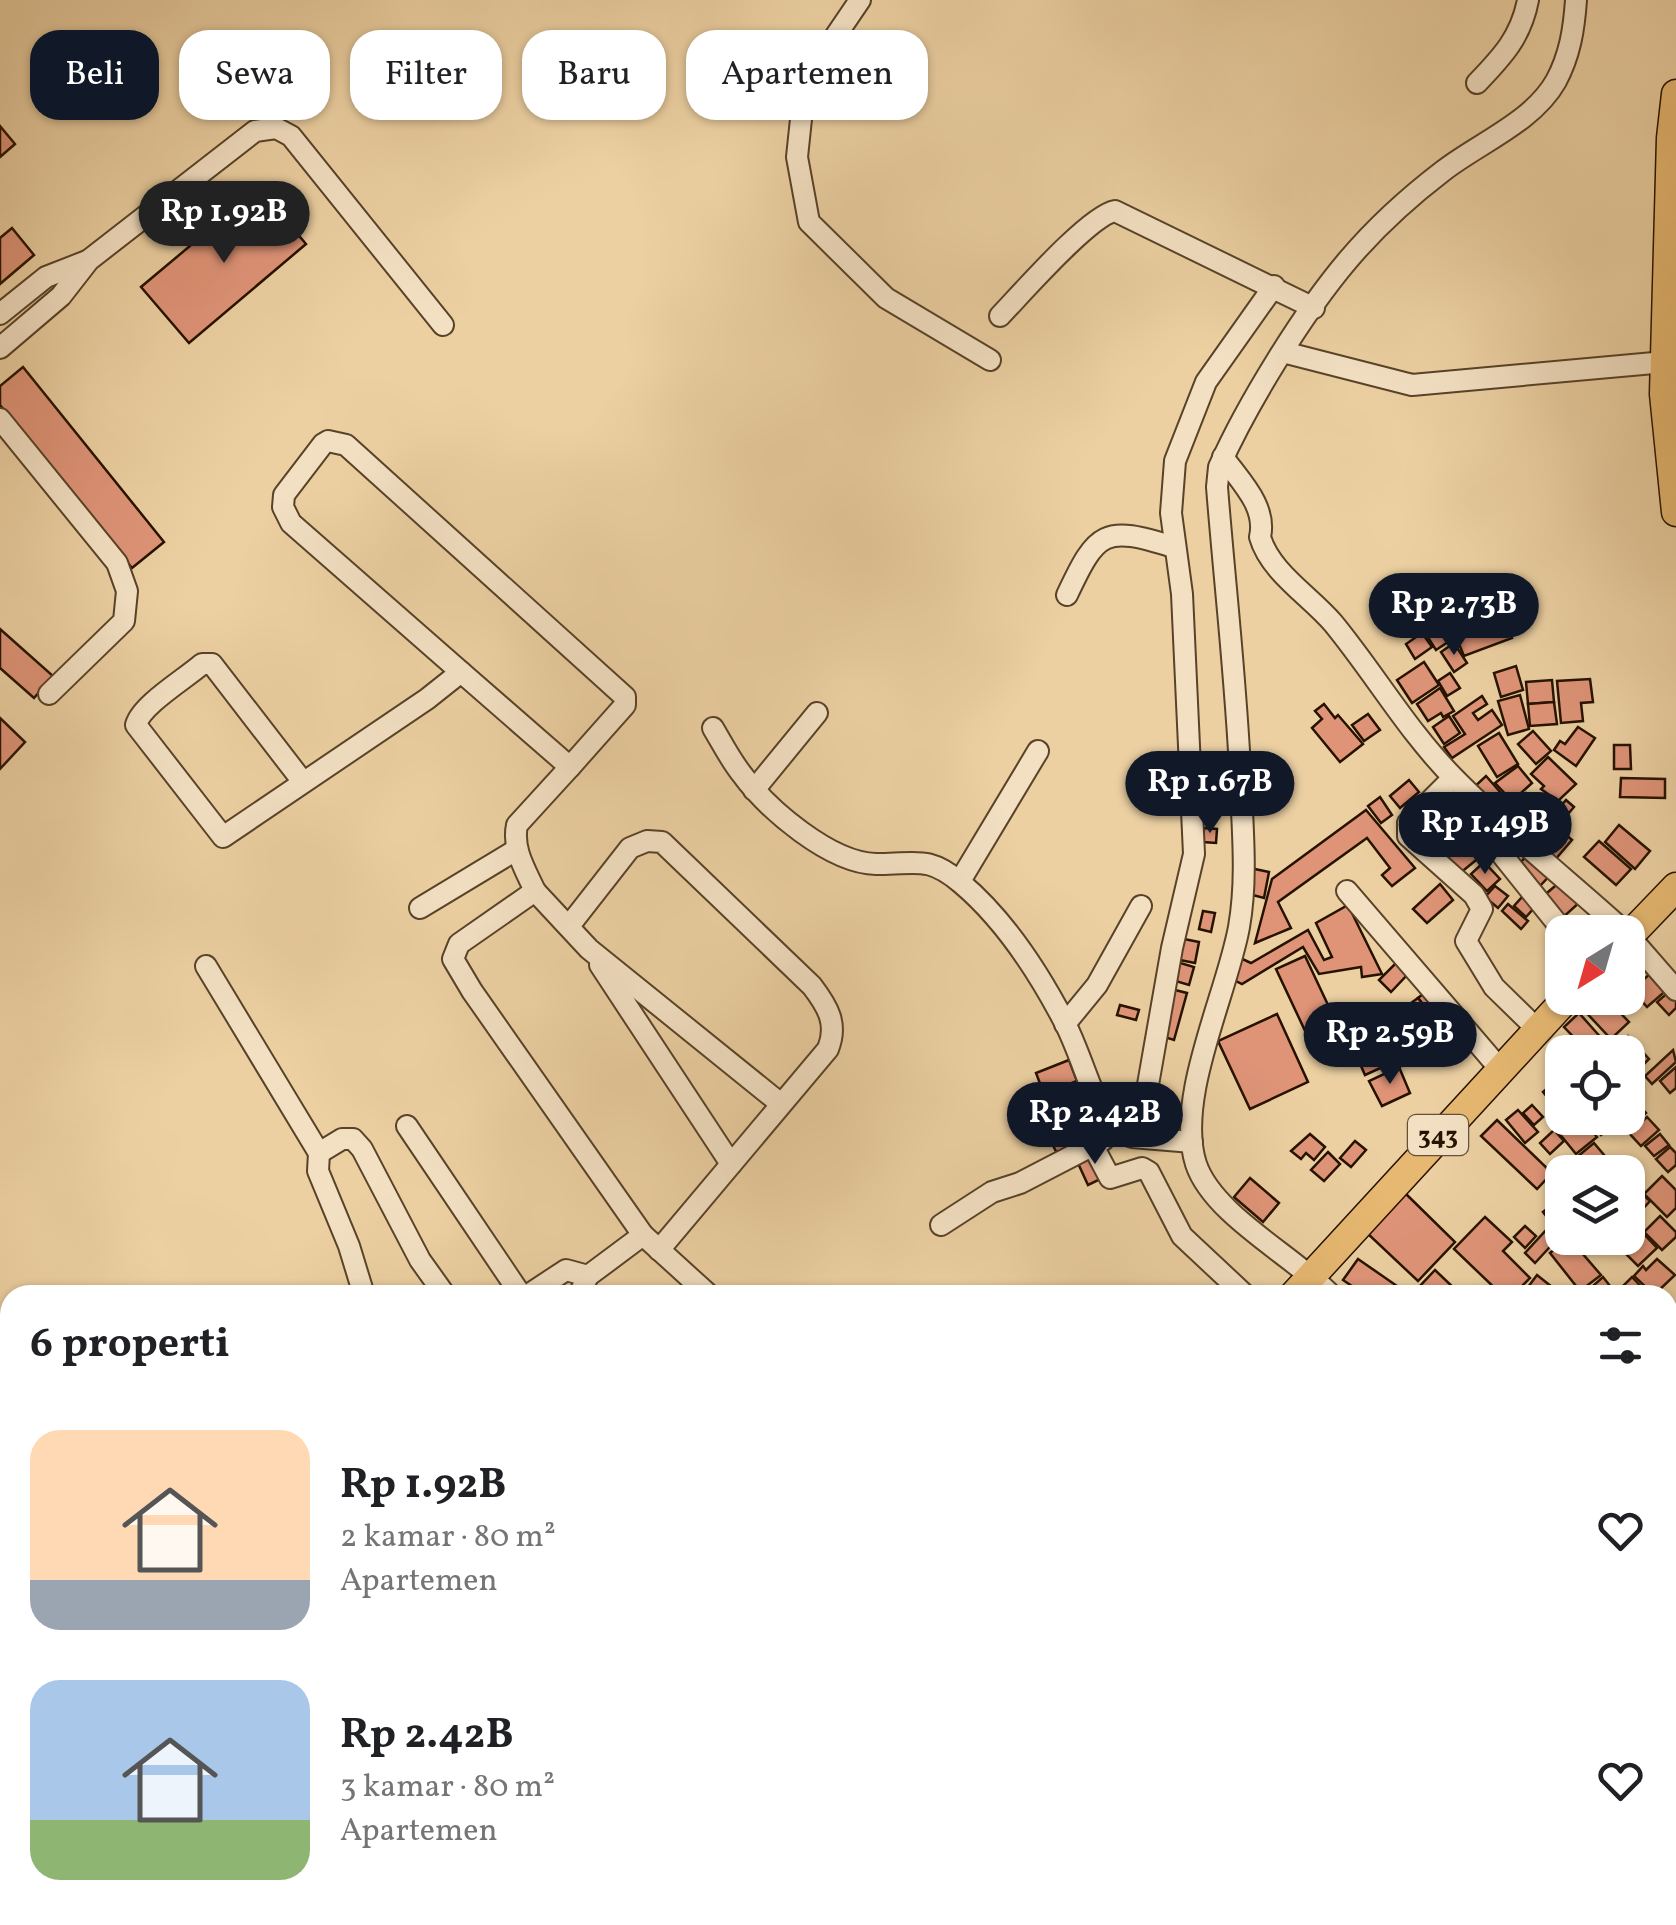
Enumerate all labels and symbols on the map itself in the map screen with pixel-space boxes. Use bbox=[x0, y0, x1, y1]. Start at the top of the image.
pin: Rp 1.92B bbox=[121, 181, 327, 266]
pin: Rp 2.73B bbox=[1351, 573, 1557, 658]
pin: Rp 1.67B bbox=[1107, 751, 1313, 836]
pin: Rp 1.49B bbox=[1382, 792, 1588, 877]
north arrow bbox=[1545, 915, 1645, 1015]
pin: Rp 2.59B bbox=[1287, 1002, 1493, 1087]
pin: Rp 2.42B bbox=[992, 1082, 1198, 1167]
road number: 343 bbox=[1408, 1115, 1468, 1155]

